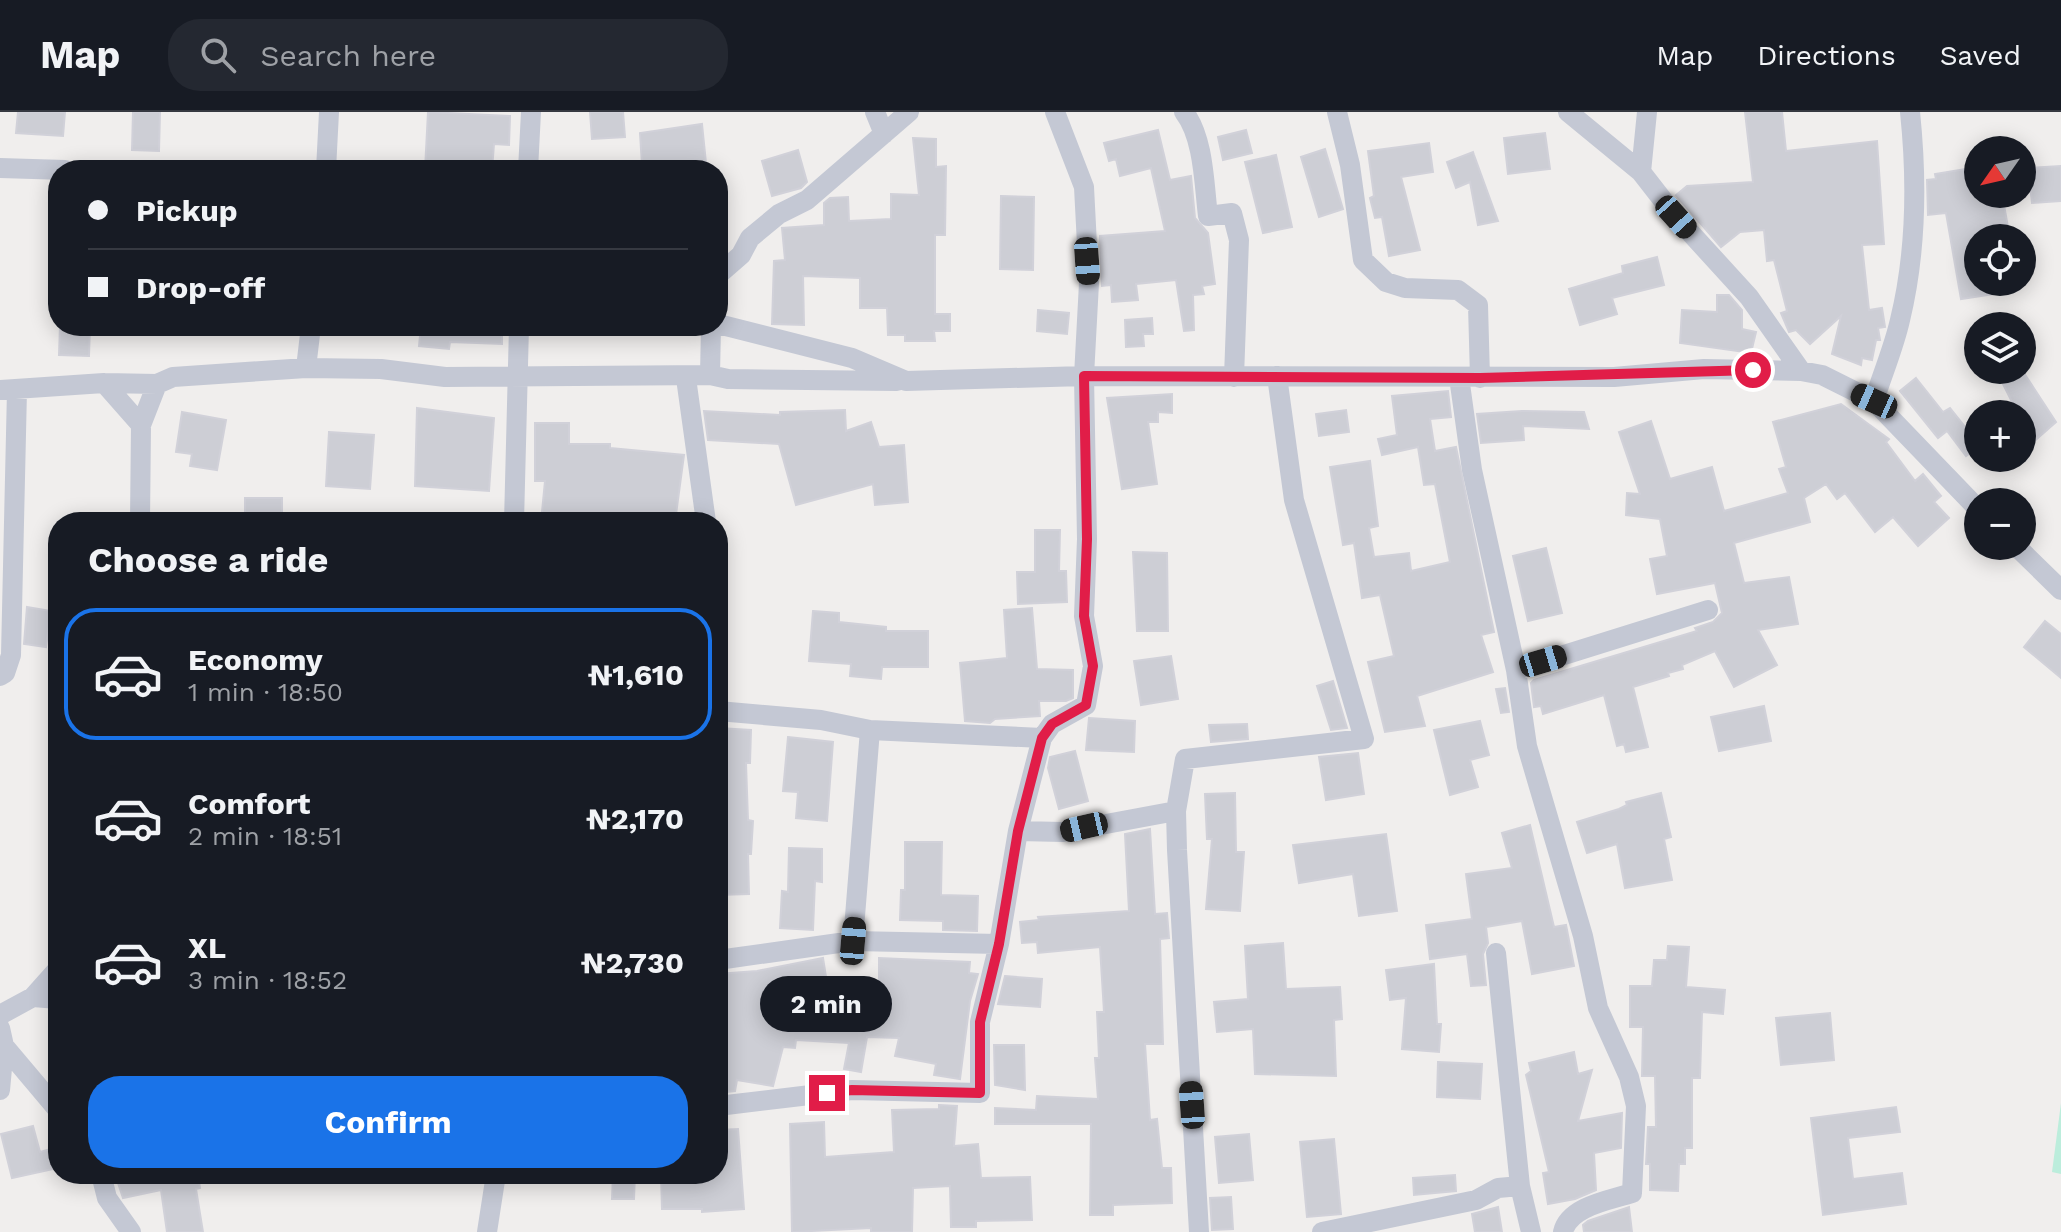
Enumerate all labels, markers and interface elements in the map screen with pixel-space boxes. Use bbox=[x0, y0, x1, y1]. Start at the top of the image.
search box bbox=[168, 19, 728, 91]
text: Map bbox=[40, 33, 120, 77]
icon: search bbox=[196, 33, 240, 77]
text: Search here bbox=[260, 38, 436, 73]
text: Map bbox=[1656, 39, 1713, 72]
text: Directions bbox=[1757, 39, 1896, 72]
text: Saved bbox=[1940, 39, 2021, 72]
north arrow bbox=[1964, 136, 2036, 208]
map controls bbox=[1964, 136, 2036, 560]
car bbox=[1651, 191, 1701, 243]
text: Pickup bbox=[136, 193, 238, 228]
button: locate bbox=[1964, 224, 2036, 296]
car bbox=[1073, 236, 1101, 286]
text: Drop-off bbox=[136, 270, 265, 305]
button: layers bbox=[1964, 312, 2036, 384]
route start bbox=[1735, 352, 1771, 388]
car bbox=[1847, 380, 1901, 422]
button: + bbox=[1964, 400, 2036, 472]
button: − bbox=[1964, 488, 2036, 560]
text: Choose a ride bbox=[88, 539, 328, 581]
icon: car bbox=[92, 638, 164, 710]
text: Economy bbox=[188, 642, 323, 677]
car bbox=[1517, 643, 1569, 679]
text: ₦1,610 bbox=[588, 657, 684, 692]
text: 1 min · 18:50 bbox=[188, 677, 343, 707]
icon: car bbox=[92, 782, 164, 854]
text: Comfort bbox=[188, 786, 310, 821]
text: ₦2,170 bbox=[586, 801, 684, 836]
car bbox=[1058, 810, 1110, 844]
text: 2 min · 18:51 bbox=[188, 821, 342, 851]
car bbox=[839, 916, 867, 966]
icon: car bbox=[92, 926, 164, 998]
text: XL bbox=[188, 930, 226, 965]
text: ₦2,730 bbox=[581, 945, 684, 980]
text: 3 min · 18:52 bbox=[188, 965, 347, 995]
callout: 2 min bbox=[761, 977, 893, 1033]
text: 2 min bbox=[790, 989, 862, 1019]
route end bbox=[809, 1075, 845, 1111]
button: Confirm bbox=[88, 1076, 688, 1168]
car bbox=[1178, 1080, 1206, 1130]

